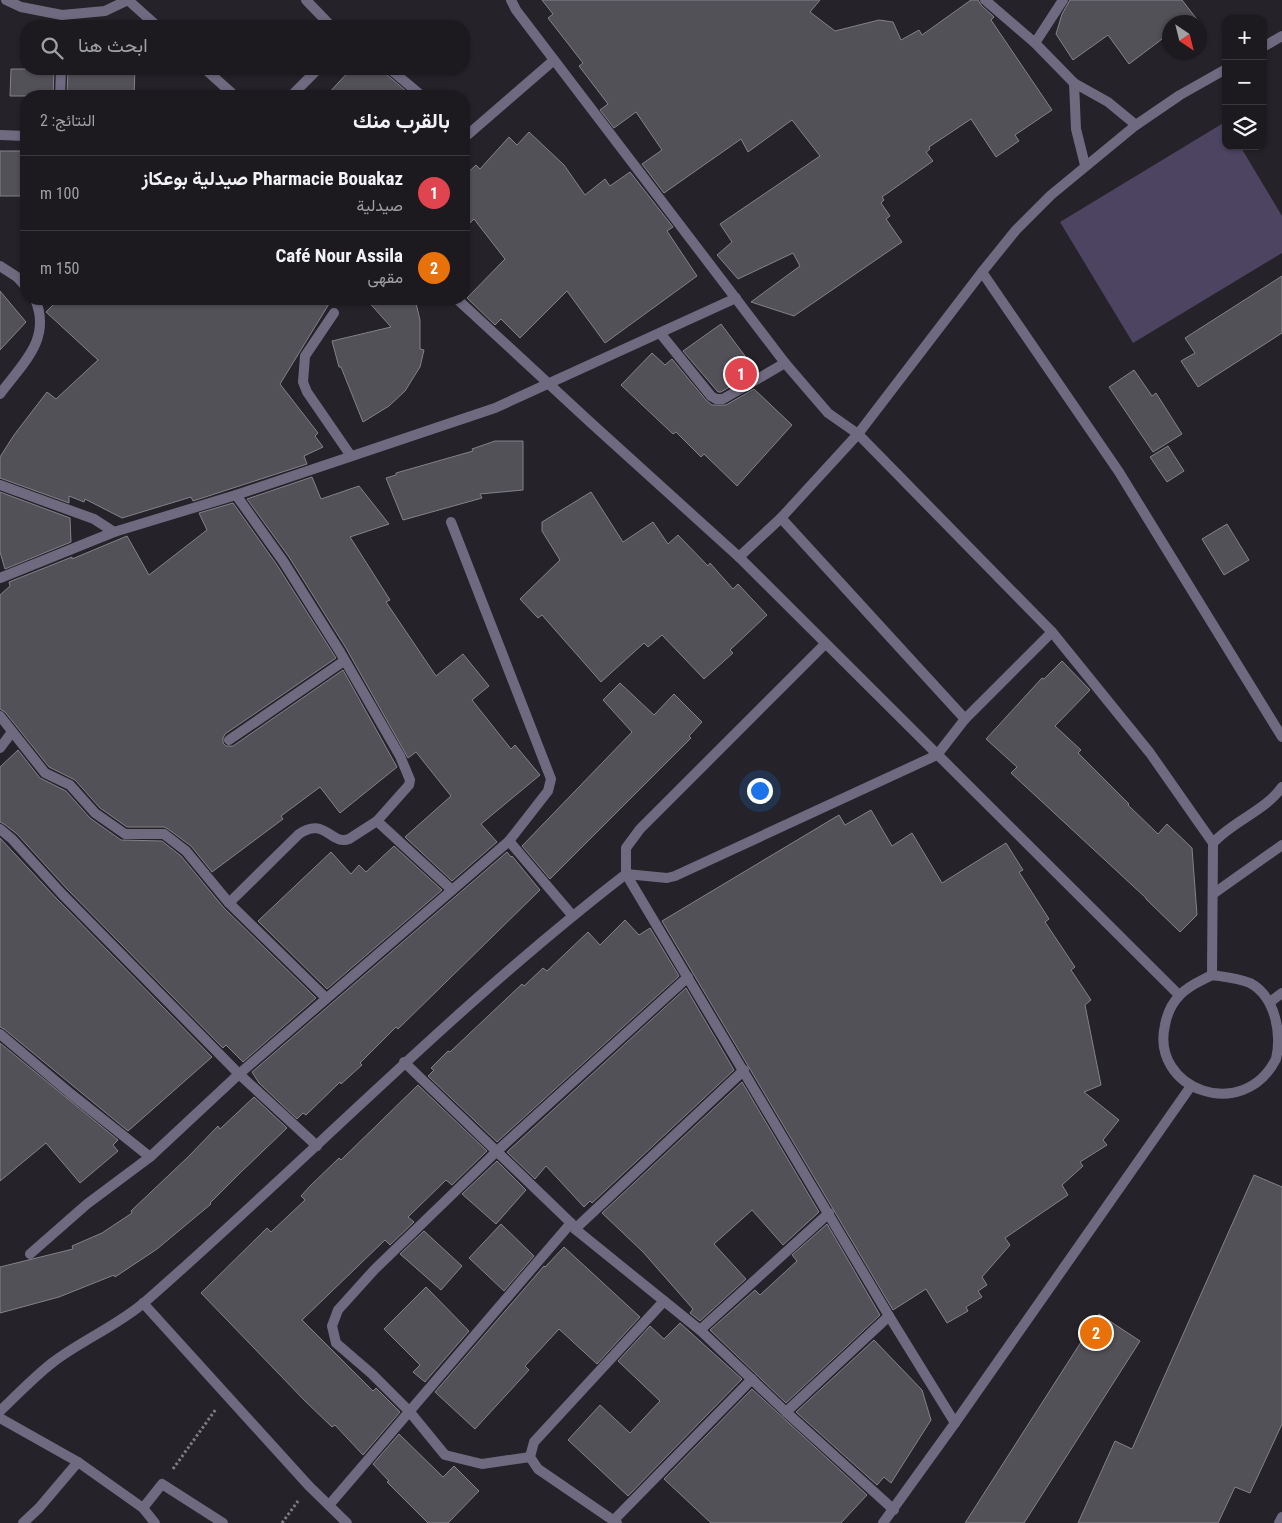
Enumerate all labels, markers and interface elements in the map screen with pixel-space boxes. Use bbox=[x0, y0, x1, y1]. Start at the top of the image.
north arrow bbox=[1162, 15, 1207, 60]
map controls bbox=[1222, 15, 1267, 150]
button: + bbox=[1222, 15, 1267, 60]
search box bbox=[20, 20, 470, 75]
icon: search bbox=[38, 34, 66, 62]
text: ابحث هنا bbox=[78, 34, 148, 57]
button: − bbox=[1222, 60, 1267, 105]
button: layers bbox=[1222, 105, 1267, 150]
text: بالقرب منك bbox=[353, 109, 450, 133]
text: النتائج: 2 bbox=[40, 111, 95, 130]
text: Pharmacie Bouakaz صيدلية بوعكاز bbox=[141, 167, 403, 190]
text: 100 m bbox=[40, 184, 79, 203]
text: 1 bbox=[430, 184, 438, 203]
text: صيدلية bbox=[357, 196, 403, 215]
text: Café Nour Assila bbox=[276, 244, 403, 267]
text: 150 m bbox=[40, 259, 79, 278]
text: 2 bbox=[430, 259, 438, 278]
text: مقهى bbox=[368, 268, 403, 287]
pin: 1 bbox=[725, 355, 757, 393]
your location bbox=[747, 778, 773, 804]
pin: 2 bbox=[1080, 1314, 1112, 1352]

